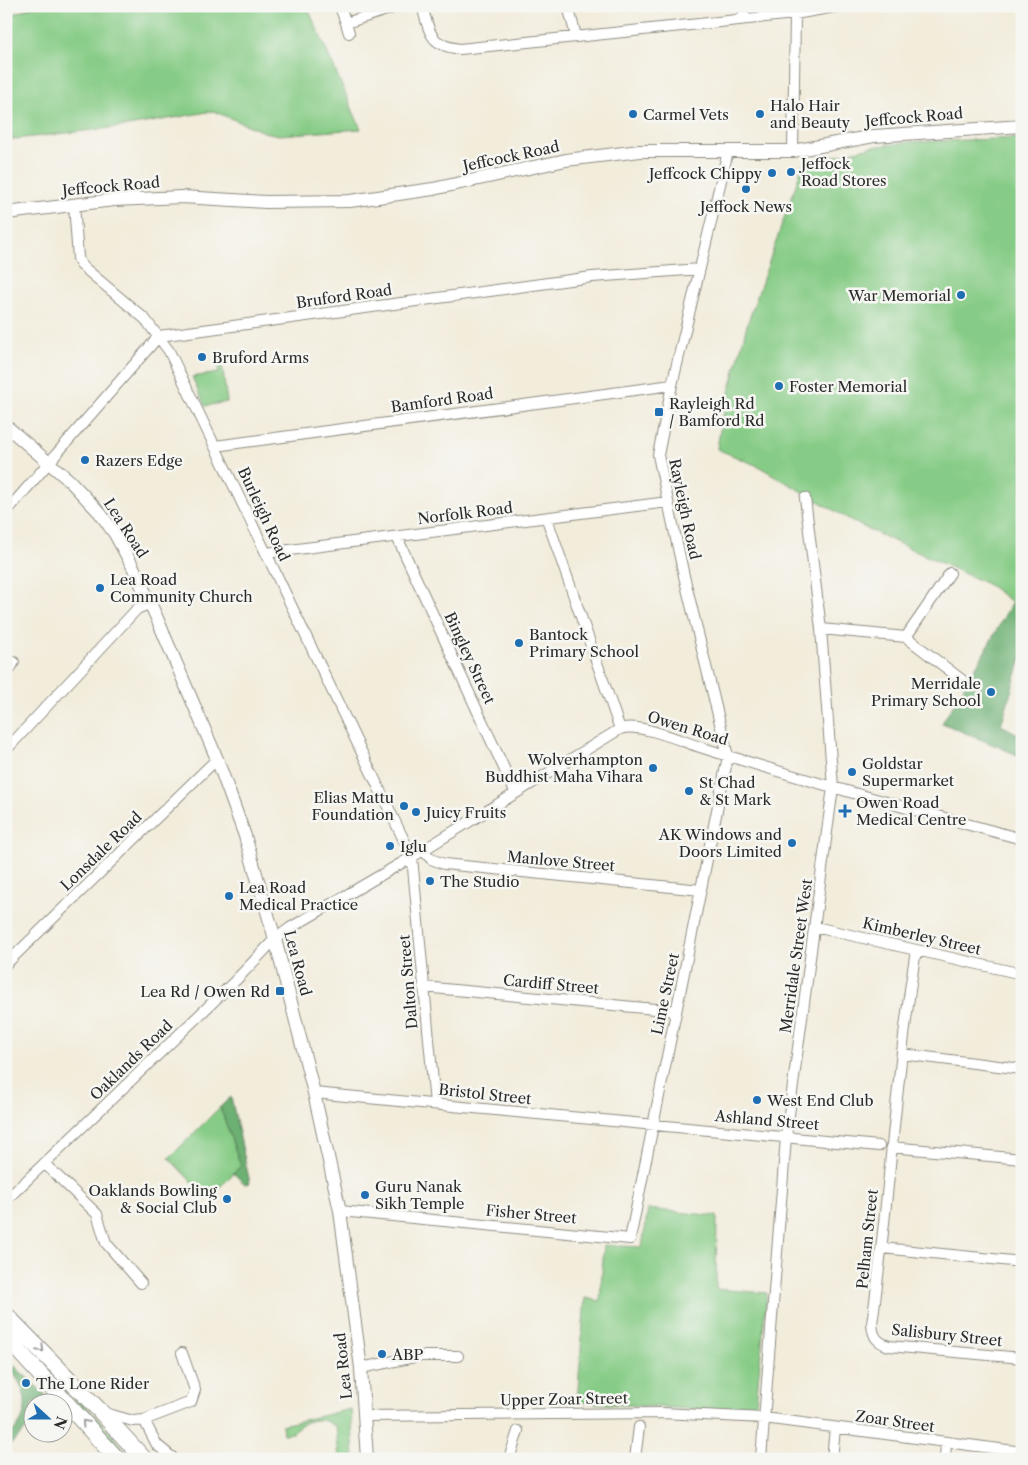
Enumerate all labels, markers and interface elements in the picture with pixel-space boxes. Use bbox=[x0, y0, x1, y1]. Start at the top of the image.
place label: Halo Hair and Beauty bbox=[770, 96, 851, 132]
street label: Jeffcock Road bbox=[862, 103, 964, 131]
place label: Carmel Vets bbox=[643, 105, 729, 124]
marker: Carmel Vets bbox=[627, 108, 639, 120]
marker: Halo Hair and Beauty bbox=[754, 108, 766, 120]
street label: Jeffcock Road bbox=[459, 137, 561, 176]
place label: Jeffock Road Stores bbox=[799, 154, 887, 190]
place label: Jeffcock Chippy bbox=[647, 164, 763, 183]
marker: Jeffock Road Stores bbox=[785, 166, 797, 178]
marker: Jeffcock Chippy bbox=[766, 167, 778, 179]
street label: Jeffcock Road bbox=[59, 172, 161, 200]
marker: Jeffock News bbox=[740, 183, 752, 195]
place label: Jeffock News bbox=[698, 197, 792, 216]
street label: Bruford Road bbox=[295, 280, 393, 312]
place label: War Memorial bbox=[847, 286, 952, 305]
marker: War Memorial bbox=[955, 289, 967, 301]
place label: Bruford Arms bbox=[212, 348, 309, 367]
marker: Bruford Arms bbox=[196, 351, 208, 363]
place label: Foster Memorial bbox=[789, 377, 908, 396]
marker: Foster Memorial bbox=[773, 380, 785, 392]
street label: Bamford Road bbox=[390, 383, 494, 417]
place label: Rayleigh Rd / Bamford Rd bbox=[669, 394, 765, 430]
marker: Rayleigh Rd / Bamford Rd bbox=[653, 406, 665, 418]
place label: Razers Edge bbox=[95, 451, 183, 470]
marker: Razers Edge bbox=[79, 454, 91, 466]
street label: Rayleigh Road bbox=[665, 457, 705, 561]
street label: Burleigh Road bbox=[234, 464, 294, 564]
street label: Lea Road bbox=[100, 495, 152, 561]
street label: Norfolk Road bbox=[416, 498, 514, 528]
place label: Lea Road Community Church bbox=[110, 570, 253, 606]
marker: Lea Road Community Church bbox=[94, 582, 106, 594]
street label: Bingley Street bbox=[440, 609, 500, 708]
place label: Bantock Primary School bbox=[529, 625, 640, 661]
marker: Bantock Primary School bbox=[513, 637, 525, 649]
place label: Merridale Primary School bbox=[871, 674, 982, 710]
marker: Merridale Primary School bbox=[985, 686, 997, 698]
street label: Owen Road bbox=[645, 707, 731, 749]
place label: Wolverhampton Buddhist Maha Vihara bbox=[485, 750, 644, 786]
place label: Goldstar Supermarket bbox=[862, 754, 955, 790]
marker: Wolverhampton Buddhist Maha Vihara bbox=[647, 762, 659, 774]
marker: Goldstar Supermarket bbox=[846, 766, 858, 778]
place label: St Chad & St Mark bbox=[699, 773, 773, 809]
marker: St Chad & St Mark bbox=[683, 785, 695, 797]
place label: Elias Mattu Foundation bbox=[312, 788, 395, 824]
place label: Owen Road Medical Centre bbox=[856, 793, 966, 829]
marker: Elias Mattu Foundation bbox=[398, 800, 410, 812]
place label: Juicy Fruits bbox=[424, 803, 506, 822]
marker: Owen Road Medical Centre bbox=[838, 804, 852, 818]
marker: Juicy Fruits bbox=[410, 806, 422, 818]
street label: Lonsdale Road bbox=[56, 807, 146, 895]
place label: AK Windows and Doors Limited bbox=[658, 825, 782, 861]
place label: Iglu bbox=[400, 837, 427, 856]
marker: AK Windows and Doors Limited bbox=[786, 837, 798, 849]
marker: Iglu bbox=[384, 840, 396, 852]
street label: Manlove Street bbox=[506, 847, 616, 875]
place label: The Studio bbox=[440, 872, 519, 891]
marker: The Studio bbox=[424, 875, 436, 887]
street label: Merridale Street West bbox=[776, 877, 816, 1034]
place label: Lea Road Medical Practice bbox=[239, 878, 358, 914]
marker: Lea Road Medical Practice bbox=[223, 890, 235, 902]
street label: Kimberley Street bbox=[861, 913, 984, 959]
street label: Lea Road bbox=[280, 928, 316, 998]
street label: Dalton Street bbox=[394, 933, 422, 1030]
street label: Lime Street bbox=[647, 951, 683, 1037]
street label: Cardiff Street bbox=[502, 970, 600, 998]
place label: Lea Rd / Owen Rd bbox=[140, 982, 270, 1001]
marker: Lea Rd / Owen Rd bbox=[274, 985, 286, 997]
street label: Oaklands Road bbox=[86, 1016, 176, 1104]
street label: Bristol Street bbox=[438, 1080, 533, 1108]
place label: West End Club bbox=[766, 1091, 873, 1110]
marker: West End Club bbox=[751, 1094, 763, 1106]
street label: Ashland Street bbox=[713, 1106, 821, 1134]
place label: Guru Nanak Sikh Temple bbox=[375, 1177, 464, 1213]
place label: Oaklands Bowling & Social Club bbox=[89, 1181, 217, 1217]
street label: Pelham Street bbox=[852, 1188, 882, 1290]
marker: Guru Nanak Sikh Temple bbox=[359, 1189, 371, 1201]
marker: Oaklands Bowling & Social Club bbox=[221, 1193, 233, 1205]
street label: Fisher Street bbox=[485, 1201, 578, 1227]
street label: Salisbury Street bbox=[891, 1320, 1004, 1350]
street label: Lea Road bbox=[330, 1332, 356, 1400]
one-way arrow bbox=[35, 1343, 44, 1352]
place label: ABP bbox=[391, 1345, 424, 1364]
marker: ABP bbox=[376, 1348, 388, 1360]
place label: The Lone Rider bbox=[36, 1374, 150, 1393]
marker: The Lone Rider bbox=[20, 1377, 32, 1389]
street label: Upper Zoar Street bbox=[500, 1388, 629, 1410]
north arrow bbox=[22, 1392, 72, 1442]
street label: Zoar Street bbox=[854, 1406, 937, 1436]
text: N bbox=[50, 1414, 71, 1432]
one-way arrow bbox=[82, 1419, 91, 1428]

